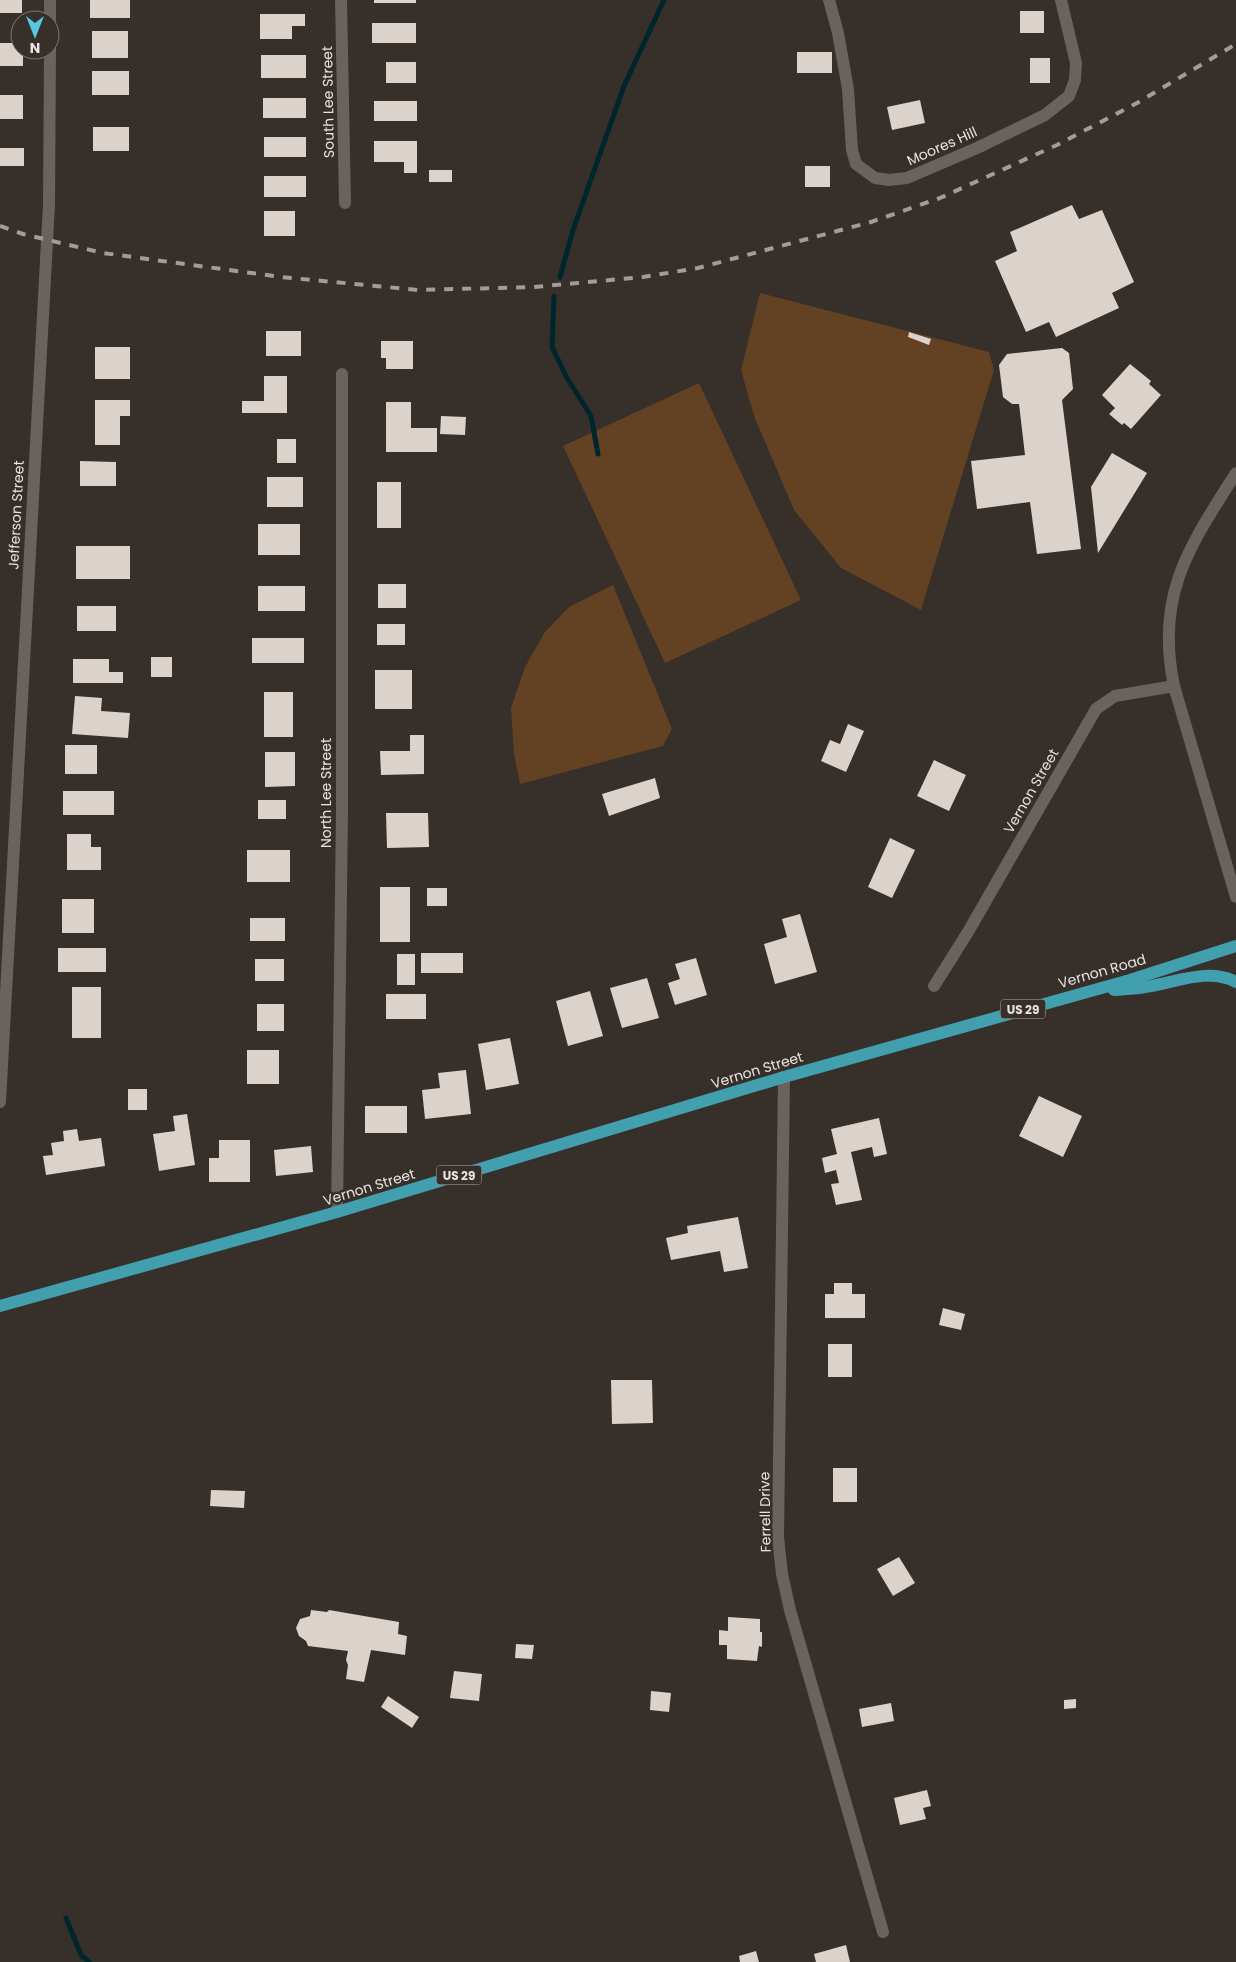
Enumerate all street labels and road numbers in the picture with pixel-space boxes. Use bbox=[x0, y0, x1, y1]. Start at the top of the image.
street label: South Lee Street bbox=[317, 46, 339, 158]
street label: Moores Hill bbox=[904, 122, 980, 170]
street label: Jefferson Street bbox=[3, 460, 29, 570]
street label: North Lee Street bbox=[316, 738, 336, 848]
street label: Vernon Street bbox=[999, 745, 1063, 837]
street label: Vernon Road bbox=[1056, 949, 1148, 993]
road number: US 29 bbox=[1000, 1000, 1046, 1019]
street label: Vernon Street bbox=[709, 1047, 805, 1093]
street label: Vernon Street bbox=[321, 1164, 417, 1210]
road number: US 29 bbox=[436, 1166, 482, 1184]
street label: Ferrell Drive bbox=[754, 1471, 776, 1552]

